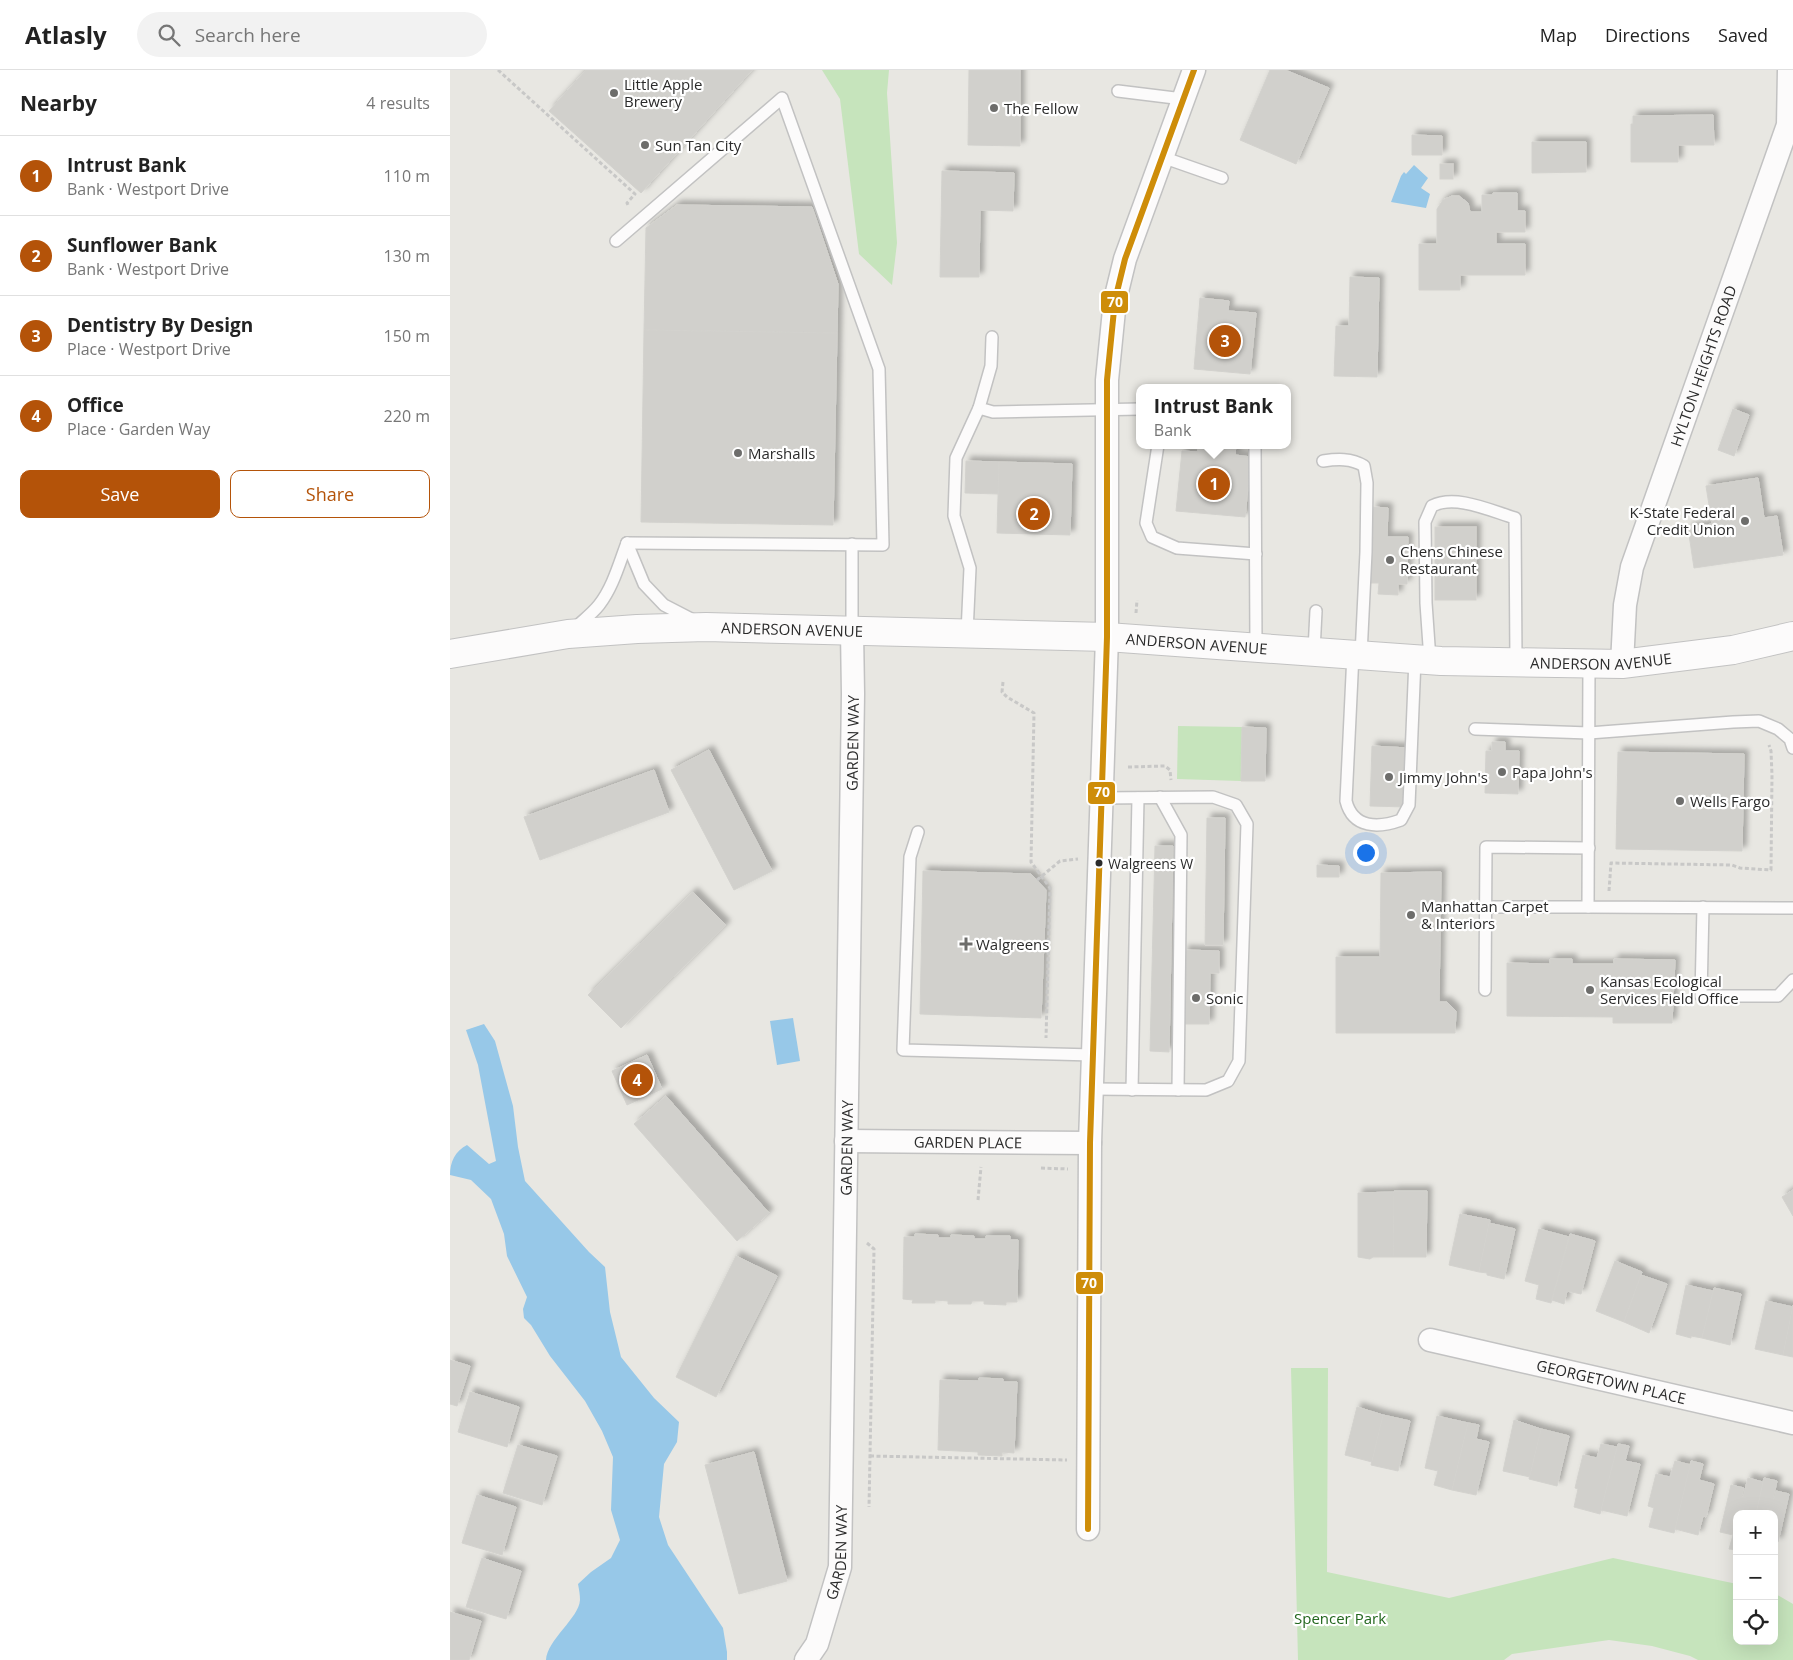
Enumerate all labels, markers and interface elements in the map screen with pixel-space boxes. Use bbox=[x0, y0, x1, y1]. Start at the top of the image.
search box bbox=[137, 12, 487, 57]
text: Atlasly bbox=[25, 18, 107, 51]
icon: search bbox=[155, 21, 183, 49]
text: Search here bbox=[195, 22, 301, 48]
text: Map bbox=[1540, 23, 1577, 47]
text: Directions bbox=[1605, 23, 1690, 47]
text: Saved bbox=[1718, 23, 1768, 47]
place label: Little Apple Brewery bbox=[624, 74, 702, 111]
marker: Little Apple Brewery bbox=[608, 87, 620, 99]
text: Nearby bbox=[20, 89, 97, 117]
text: 4 results bbox=[366, 92, 430, 114]
place label: The Fellow bbox=[1004, 98, 1079, 118]
marker: The Fellow bbox=[988, 102, 1000, 114]
place label: Sun Tan City bbox=[655, 135, 742, 155]
marker: Sun Tan City bbox=[639, 139, 651, 151]
text: Intrust Bank bbox=[67, 152, 186, 178]
text: 1 bbox=[31, 165, 41, 187]
text: 110 m bbox=[384, 165, 430, 187]
text: Bank · Westport Drive bbox=[67, 178, 229, 200]
text: Sunflower Bank bbox=[67, 232, 217, 258]
text: 2 bbox=[31, 245, 41, 267]
text: 130 m bbox=[384, 245, 430, 267]
text: Bank · Westport Drive bbox=[67, 258, 229, 280]
street label: HYLTON HEIGHTS ROAD bbox=[1665, 283, 1741, 449]
line badge: 70 bbox=[1100, 290, 1129, 314]
text: 70 bbox=[1107, 292, 1123, 311]
text: Dentistry By Design bbox=[67, 312, 253, 338]
pin: 3 bbox=[1209, 322, 1241, 360]
text: 3 bbox=[31, 325, 41, 347]
text: 150 m bbox=[384, 325, 430, 347]
text: Place · Westport Drive bbox=[67, 338, 231, 360]
popup bbox=[1136, 384, 1291, 449]
text: Office bbox=[67, 392, 124, 418]
text: Intrust Bank bbox=[1154, 393, 1273, 419]
text: 4 bbox=[31, 405, 41, 427]
text: 220 m bbox=[384, 405, 430, 427]
text: Place · Garden Way bbox=[67, 418, 210, 440]
text: Bank bbox=[1154, 419, 1191, 441]
place label: Marshalls bbox=[748, 443, 815, 463]
marker: Marshalls bbox=[732, 447, 744, 459]
pin: 1 bbox=[1198, 465, 1230, 503]
button: Save bbox=[20, 470, 220, 518]
button: Share bbox=[230, 470, 430, 518]
pin: 2 bbox=[1018, 495, 1050, 533]
place label: K-State Federal Credit Union bbox=[1629, 502, 1735, 539]
marker: K-State Federal Credit Union bbox=[1739, 515, 1751, 527]
place label: Chens Chinese Restaurant bbox=[1400, 541, 1503, 578]
marker: Chens Chinese Restaurant bbox=[1384, 554, 1396, 566]
street label: ANDERSON AVENUE bbox=[721, 617, 863, 641]
street label: ANDERSON AVENUE bbox=[1125, 628, 1268, 659]
street label: ANDERSON AVENUE bbox=[1530, 648, 1673, 674]
street label: GARDEN WAY bbox=[842, 694, 863, 791]
place label: Papa John's bbox=[1512, 762, 1593, 782]
marker: Papa John's bbox=[1496, 766, 1508, 778]
place label: Jimmy John's bbox=[1397, 767, 1488, 787]
marker: Jimmy John's bbox=[1383, 771, 1395, 783]
line badge: 70 bbox=[1087, 781, 1116, 805]
text: 70 bbox=[1094, 782, 1110, 801]
place label: Wells Fargo bbox=[1690, 791, 1770, 811]
marker: Wells Fargo bbox=[1674, 795, 1686, 807]
your location bbox=[1353, 840, 1379, 866]
place label: Walgreens W bbox=[1108, 854, 1193, 873]
marker: Walgreens W bbox=[1094, 858, 1104, 868]
place label: Manhattan Carpet & Interiors bbox=[1421, 896, 1549, 933]
marker: Manhattan Carpet & Interiors bbox=[1405, 909, 1417, 921]
place label: Walgreens bbox=[976, 934, 1049, 954]
marker: Walgreens bbox=[960, 938, 972, 950]
place label: Kansas Ecological Services Field Office bbox=[1600, 971, 1739, 1008]
marker: Kansas Ecological Services Field Office bbox=[1584, 984, 1596, 996]
place label: Sonic bbox=[1206, 988, 1243, 1008]
marker: Sonic bbox=[1190, 992, 1202, 1004]
pin: 4 bbox=[621, 1061, 653, 1099]
street label: GARDEN WAY bbox=[836, 1099, 857, 1196]
street label: GARDEN PLACE bbox=[914, 1132, 1022, 1152]
line badge: 70 bbox=[1075, 1271, 1104, 1295]
text: 70 bbox=[1081, 1273, 1097, 1292]
street label: GEORGETOWN PLACE bbox=[1535, 1355, 1688, 1408]
street label: GARDEN WAY bbox=[821, 1504, 851, 1602]
map controls bbox=[1733, 1510, 1778, 1645]
button: + bbox=[1733, 1510, 1778, 1555]
button: − bbox=[1733, 1555, 1778, 1600]
button: locate bbox=[1733, 1600, 1778, 1645]
park label: Spencer Park bbox=[1294, 1608, 1386, 1628]

